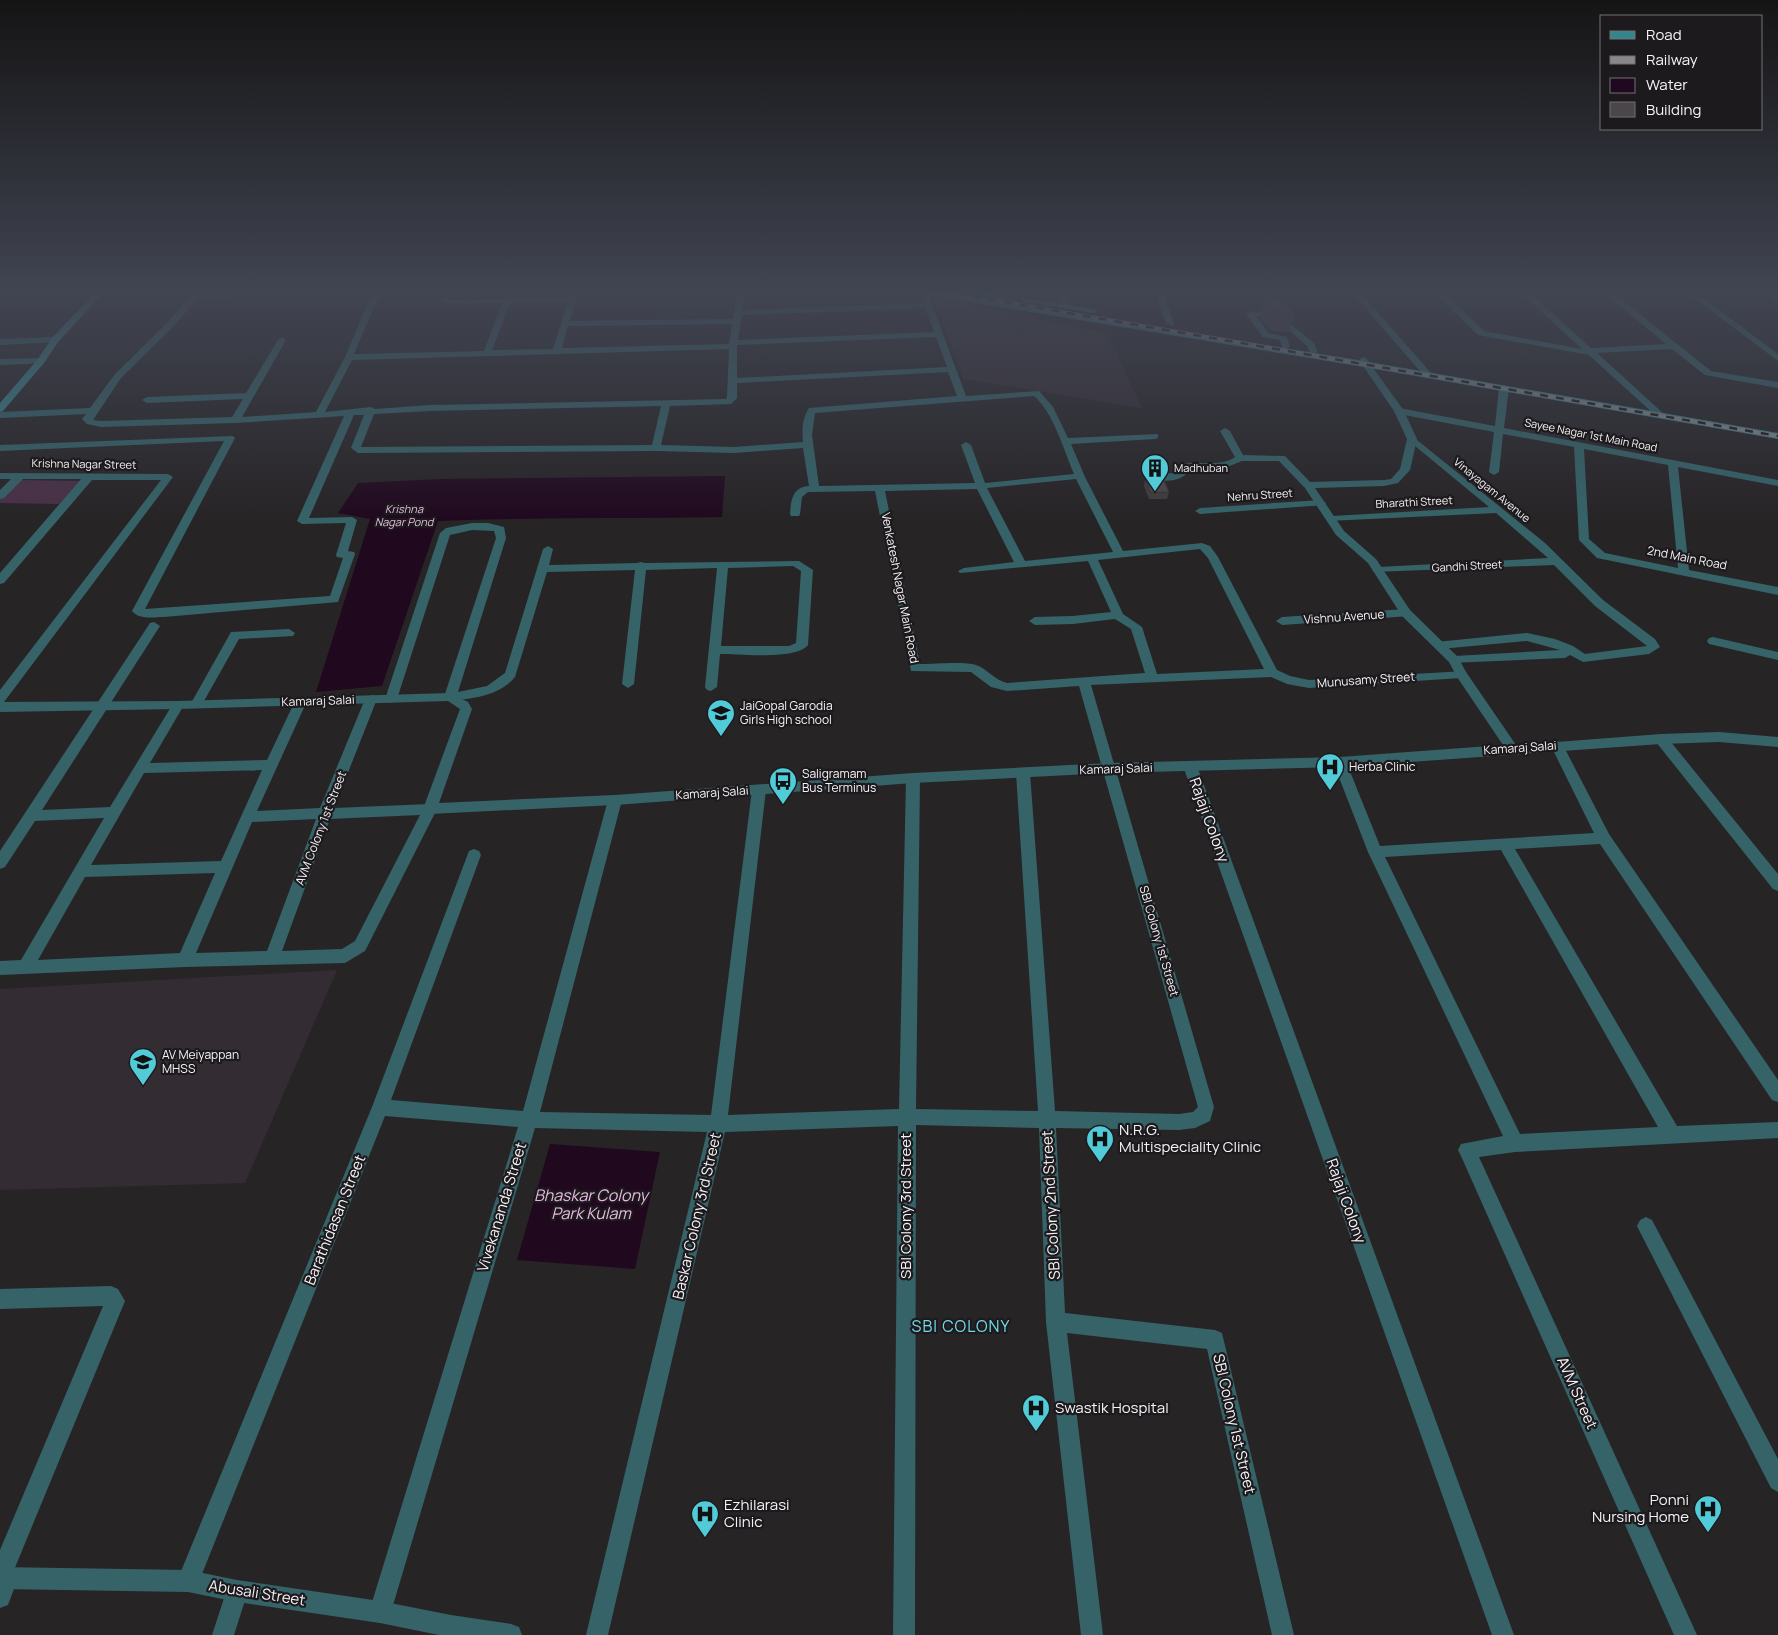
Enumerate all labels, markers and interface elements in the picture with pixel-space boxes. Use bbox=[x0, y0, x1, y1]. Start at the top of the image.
legend bbox=[1600, 15, 1763, 130]
text: Road bbox=[1646, 24, 1682, 45]
text: Railway bbox=[1646, 49, 1698, 70]
text: Water bbox=[1646, 74, 1688, 95]
text: Building bbox=[1646, 99, 1701, 120]
street label: Sayee Nagar 1st Main Road bbox=[1523, 414, 1659, 455]
building icon: Madhuban bbox=[1140, 453, 1170, 492]
street label: Vinayagam Avenue bbox=[1451, 454, 1534, 526]
street label: Krishna Nagar Street bbox=[31, 455, 137, 472]
place label: Madhuban bbox=[1174, 460, 1228, 475]
street label: Nehru Street bbox=[1227, 485, 1293, 504]
street label: Bharathi Street bbox=[1375, 492, 1453, 511]
water label: Krishna Nagar Pond bbox=[375, 501, 435, 529]
street label: Venkatesh Nagar Main Road bbox=[878, 511, 923, 665]
street label: 2nd Main Road bbox=[1646, 541, 1728, 574]
street label: Gandhi Street bbox=[1431, 556, 1503, 575]
street label: Vishnu Avenue bbox=[1303, 605, 1385, 628]
street label: Munusamy Street bbox=[1316, 668, 1416, 691]
street label: Kamaraj Salai bbox=[281, 691, 355, 710]
place label: JaiGopal Garodia Girls High school bbox=[740, 697, 833, 728]
school or university icon: JaiGopal Garodia Girls High school bbox=[706, 698, 736, 737]
street label: Kamaraj Salai bbox=[1483, 736, 1557, 759]
hospital icon: Herba Clinic bbox=[1315, 752, 1345, 791]
place label: Herba Clinic bbox=[1349, 758, 1416, 775]
street label: Kamaraj Salai bbox=[1079, 759, 1153, 778]
place label: Saligramam Bus Terminus bbox=[802, 765, 876, 796]
bus stop icon: Saligramam Bus Terminus bbox=[768, 766, 798, 805]
street label: AVM Colony 1st Street bbox=[291, 768, 350, 887]
street label: Rajaji Colony bbox=[1184, 775, 1235, 865]
street label: Kamaraj Salai bbox=[675, 781, 749, 804]
street label: SBI Colony 1st Street bbox=[1136, 883, 1183, 998]
place label: AV Meiyappan MHSS bbox=[162, 1046, 239, 1077]
school or university icon: AV Meiyappan MHSS bbox=[128, 1047, 158, 1086]
place label: N.R.G. Multispeciality Clinic bbox=[1119, 1119, 1261, 1157]
hospital icon: N.R.G. Multispeciality Clinic bbox=[1085, 1124, 1115, 1163]
street label: Baskar Colony 3rd Street bbox=[667, 1130, 726, 1301]
street label: SBI Colony 2nd Street bbox=[1036, 1130, 1065, 1280]
street label: SBI Colony 3rd Street bbox=[895, 1133, 916, 1279]
street label: Vivekananda Street bbox=[472, 1139, 531, 1274]
street label: Barathidasan Street bbox=[299, 1152, 370, 1288]
street label: Rajaji Colony bbox=[1321, 1156, 1372, 1246]
water label: Bhaskar Colony Park Kulam bbox=[534, 1184, 651, 1224]
district label: SBI COLONY bbox=[912, 1315, 1010, 1337]
street label: SBI Colony 1st Street bbox=[1208, 1352, 1261, 1496]
street label: AVM Street bbox=[1552, 1353, 1603, 1432]
hospital icon: Swastik Hospital bbox=[1021, 1393, 1051, 1432]
place label: Swastik Hospital bbox=[1055, 1397, 1169, 1418]
place label: Ponni Nursing Home bbox=[1592, 1489, 1689, 1527]
place label: Ezhilarasi Clinic bbox=[724, 1494, 790, 1532]
hospital icon: Ponni Nursing Home bbox=[1693, 1494, 1723, 1533]
hospital icon: Ezhilarasi Clinic bbox=[690, 1499, 720, 1538]
street label: Abusali Street bbox=[207, 1575, 307, 1611]

